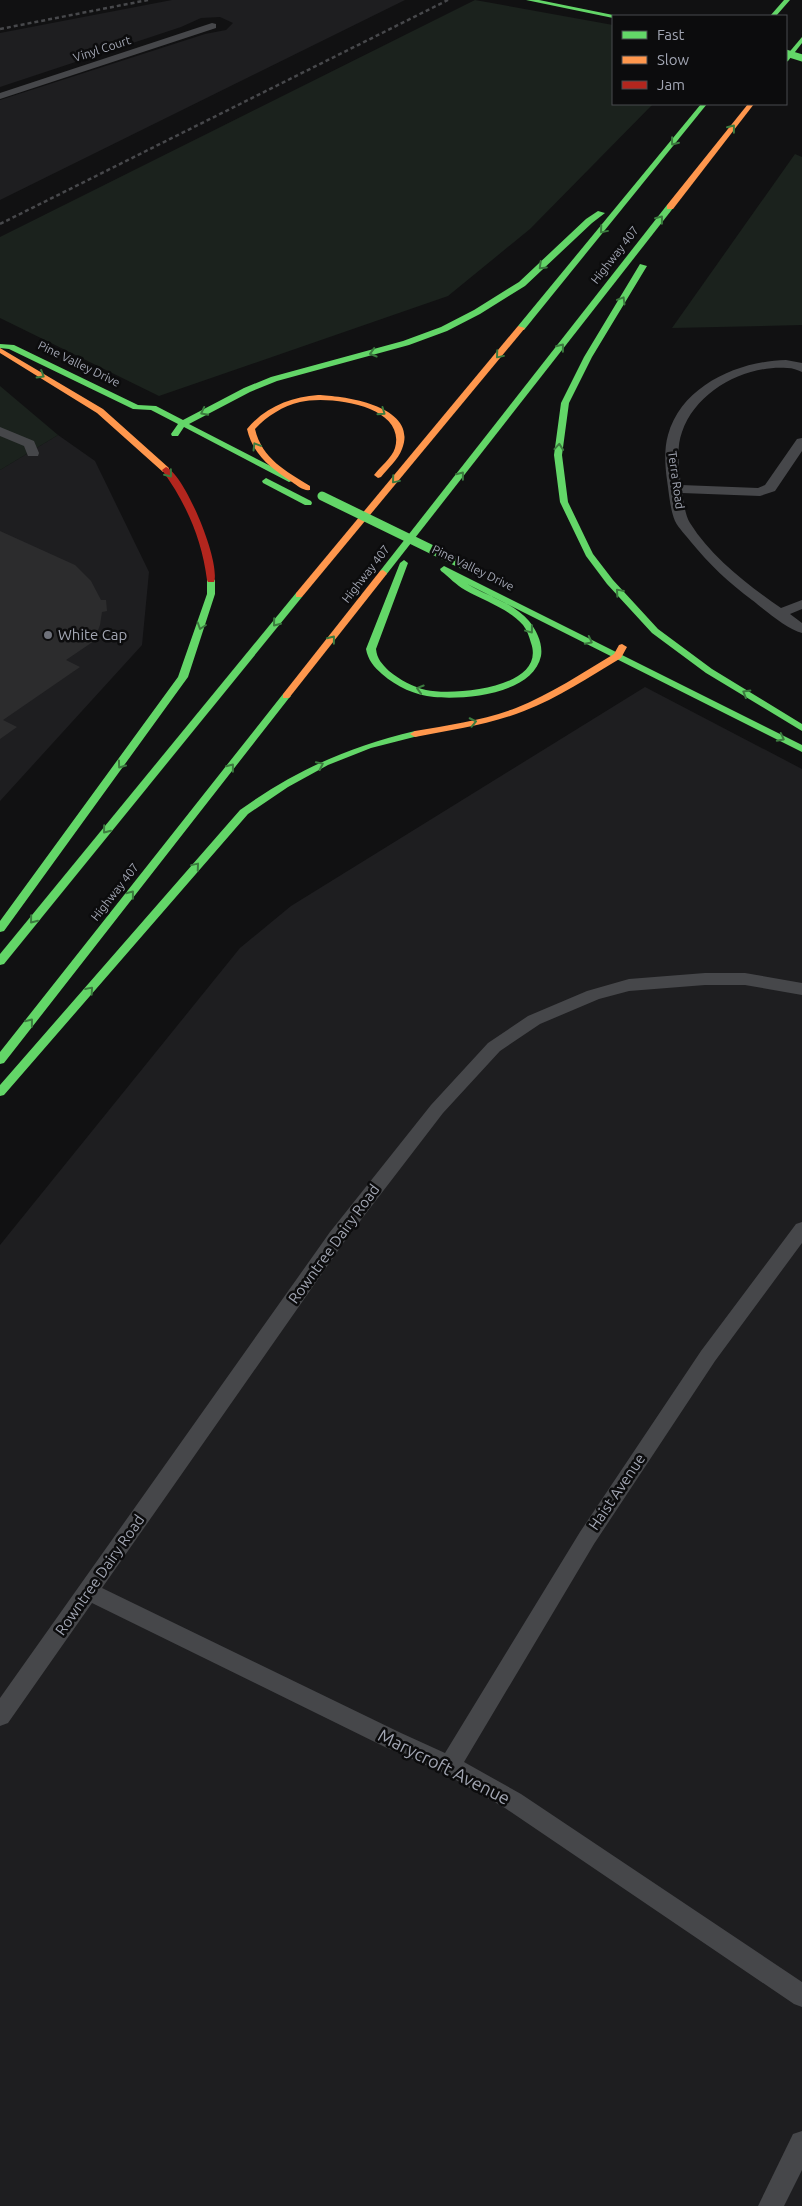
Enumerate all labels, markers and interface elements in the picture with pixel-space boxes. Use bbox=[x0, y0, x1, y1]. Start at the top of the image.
legend bbox=[612, 15, 787, 105]
text: Fast bbox=[657, 26, 685, 43]
street label: Vinyl Court bbox=[71, 33, 133, 64]
text: Slow bbox=[657, 51, 690, 68]
text: Jam bbox=[657, 76, 685, 93]
one-way arrow bbox=[727, 125, 735, 134]
one-way arrow bbox=[671, 136, 679, 145]
one-way arrow bbox=[655, 216, 663, 225]
street label: Highway 407 bbox=[588, 223, 641, 286]
one-way arrow bbox=[600, 224, 608, 233]
one-way arrow bbox=[539, 261, 548, 270]
one-way arrow bbox=[616, 296, 626, 305]
street label: Pine Valley Drive bbox=[36, 338, 122, 389]
one-way arrow bbox=[555, 344, 563, 353]
one-way arrow bbox=[370, 347, 378, 357]
one-way arrow bbox=[495, 349, 504, 358]
one-way arrow bbox=[36, 369, 45, 379]
one-way arrow bbox=[201, 406, 210, 416]
one-way arrow bbox=[376, 406, 385, 415]
one-way arrow bbox=[553, 442, 564, 450]
one-way arrow bbox=[253, 443, 263, 452]
street label: Terra Road bbox=[666, 450, 687, 510]
one-way arrow bbox=[164, 468, 172, 477]
one-way arrow bbox=[455, 472, 464, 481]
one-way arrow bbox=[391, 474, 400, 483]
street label: Highway 407 bbox=[339, 542, 392, 605]
street label: Pine Valley Drive bbox=[430, 542, 516, 593]
one-way arrow bbox=[616, 589, 625, 598]
one-way arrow bbox=[272, 618, 281, 627]
one-way arrow bbox=[197, 621, 207, 629]
one-way arrow bbox=[524, 624, 533, 633]
place label: White Cap bbox=[58, 626, 127, 643]
marker: White Cap bbox=[42, 629, 54, 641]
one-way arrow bbox=[326, 635, 335, 645]
one-way arrow bbox=[584, 635, 593, 645]
one-way arrow bbox=[417, 685, 425, 695]
one-way arrow bbox=[742, 689, 751, 699]
one-way arrow bbox=[468, 718, 477, 728]
one-way arrow bbox=[776, 732, 785, 742]
one-way arrow bbox=[118, 759, 126, 768]
one-way arrow bbox=[315, 761, 324, 771]
one-way arrow bbox=[226, 763, 235, 772]
one-way arrow bbox=[103, 825, 112, 834]
street label: Highway 407 bbox=[88, 860, 141, 923]
one-way arrow bbox=[190, 863, 199, 872]
one-way arrow bbox=[125, 891, 133, 900]
one-way arrow bbox=[30, 914, 39, 923]
one-way arrow bbox=[84, 986, 93, 995]
one-way arrow bbox=[25, 1019, 33, 1028]
street label: Rowntree Dairy Road bbox=[285, 1181, 383, 1307]
street label: Haist Avenue bbox=[585, 1450, 648, 1533]
street label: Rowntree Dairy Road bbox=[52, 1511, 148, 1638]
street label: Marycroft Avenue bbox=[375, 1724, 514, 1808]

